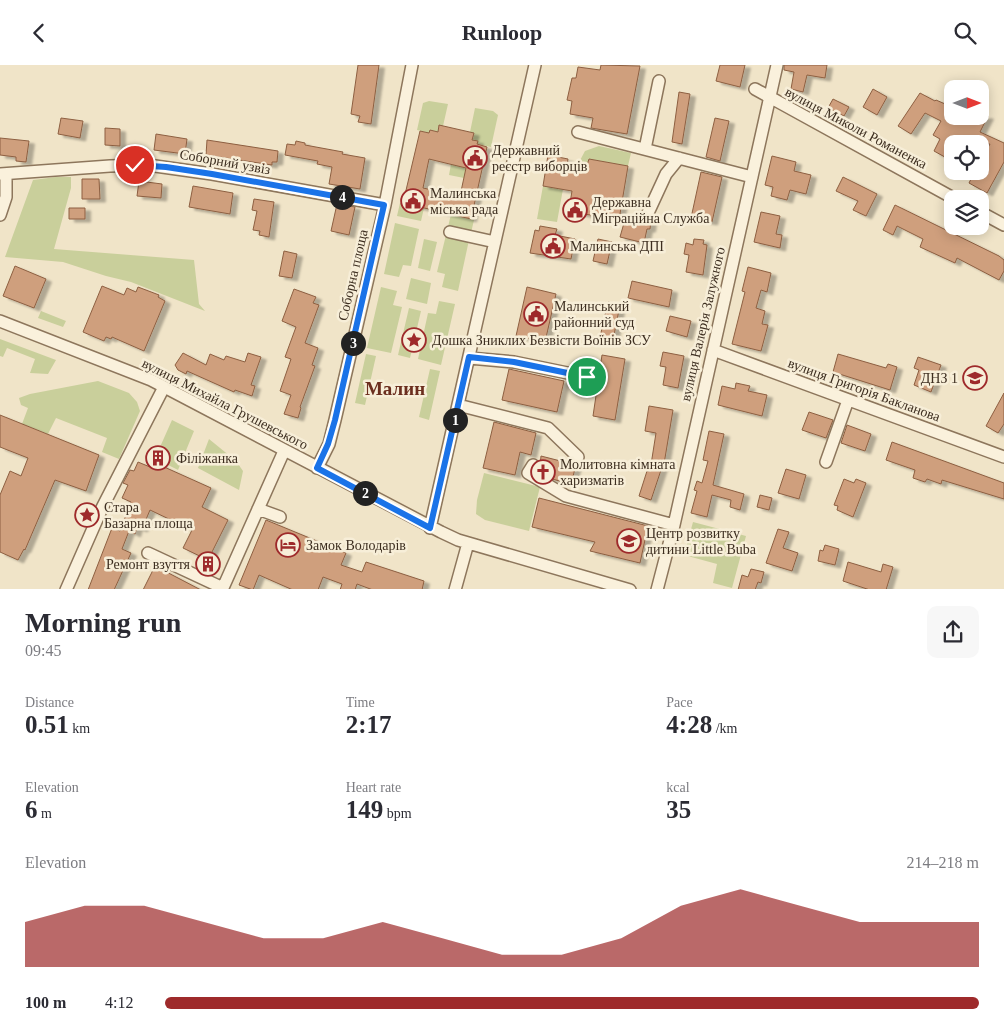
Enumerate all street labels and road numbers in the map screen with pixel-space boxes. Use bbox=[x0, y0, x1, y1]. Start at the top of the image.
street label: вулиця Миколи Романенка bbox=[783, 84, 930, 172]
street label: Соборний узвіз bbox=[178, 147, 272, 177]
street label: Соборна площа bbox=[335, 227, 371, 322]
street label: вулиця Валерія Залужного bbox=[678, 245, 728, 403]
street label: вулиця Михайла Грушевського bbox=[140, 355, 310, 453]
street label: вулиця Григорія Бакланова bbox=[786, 355, 943, 425]

